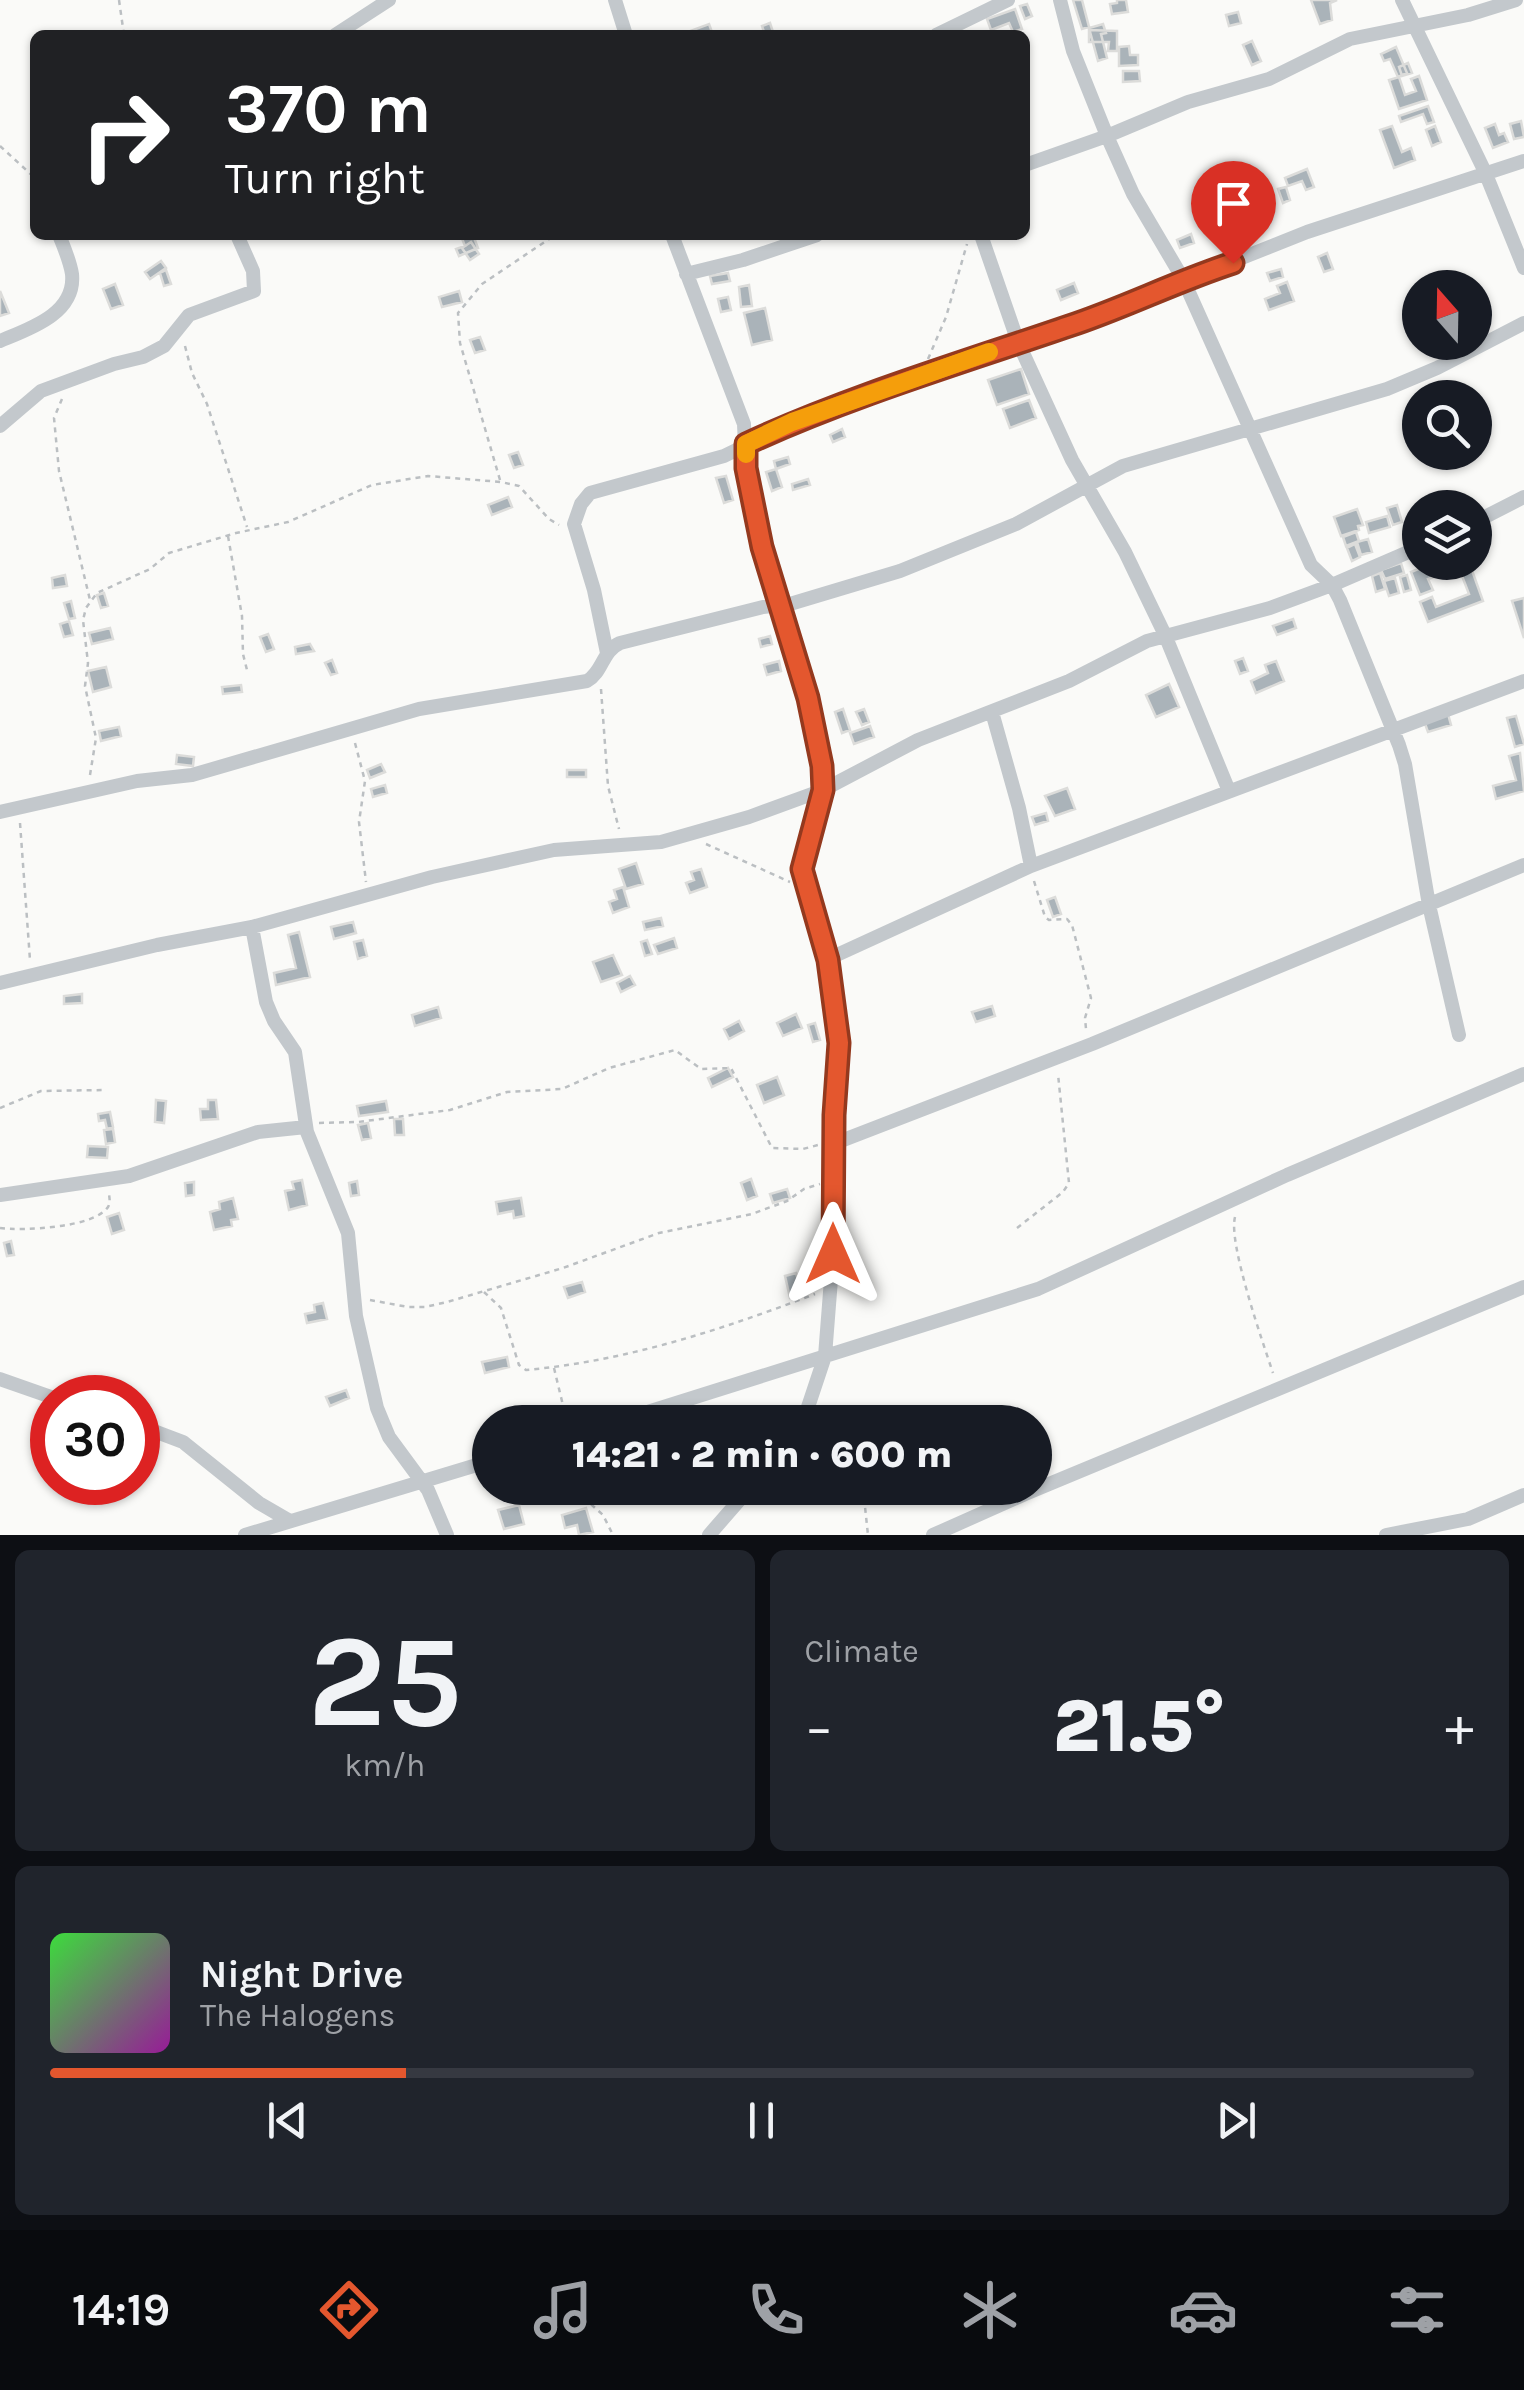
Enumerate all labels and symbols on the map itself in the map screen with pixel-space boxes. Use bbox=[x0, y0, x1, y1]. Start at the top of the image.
pin bbox=[1191, 161, 1276, 264]
north arrow bbox=[1402, 270, 1492, 360]
position arrow bbox=[781, 1202, 885, 1306]
speed limit sign: 30 bbox=[30, 1375, 160, 1505]

